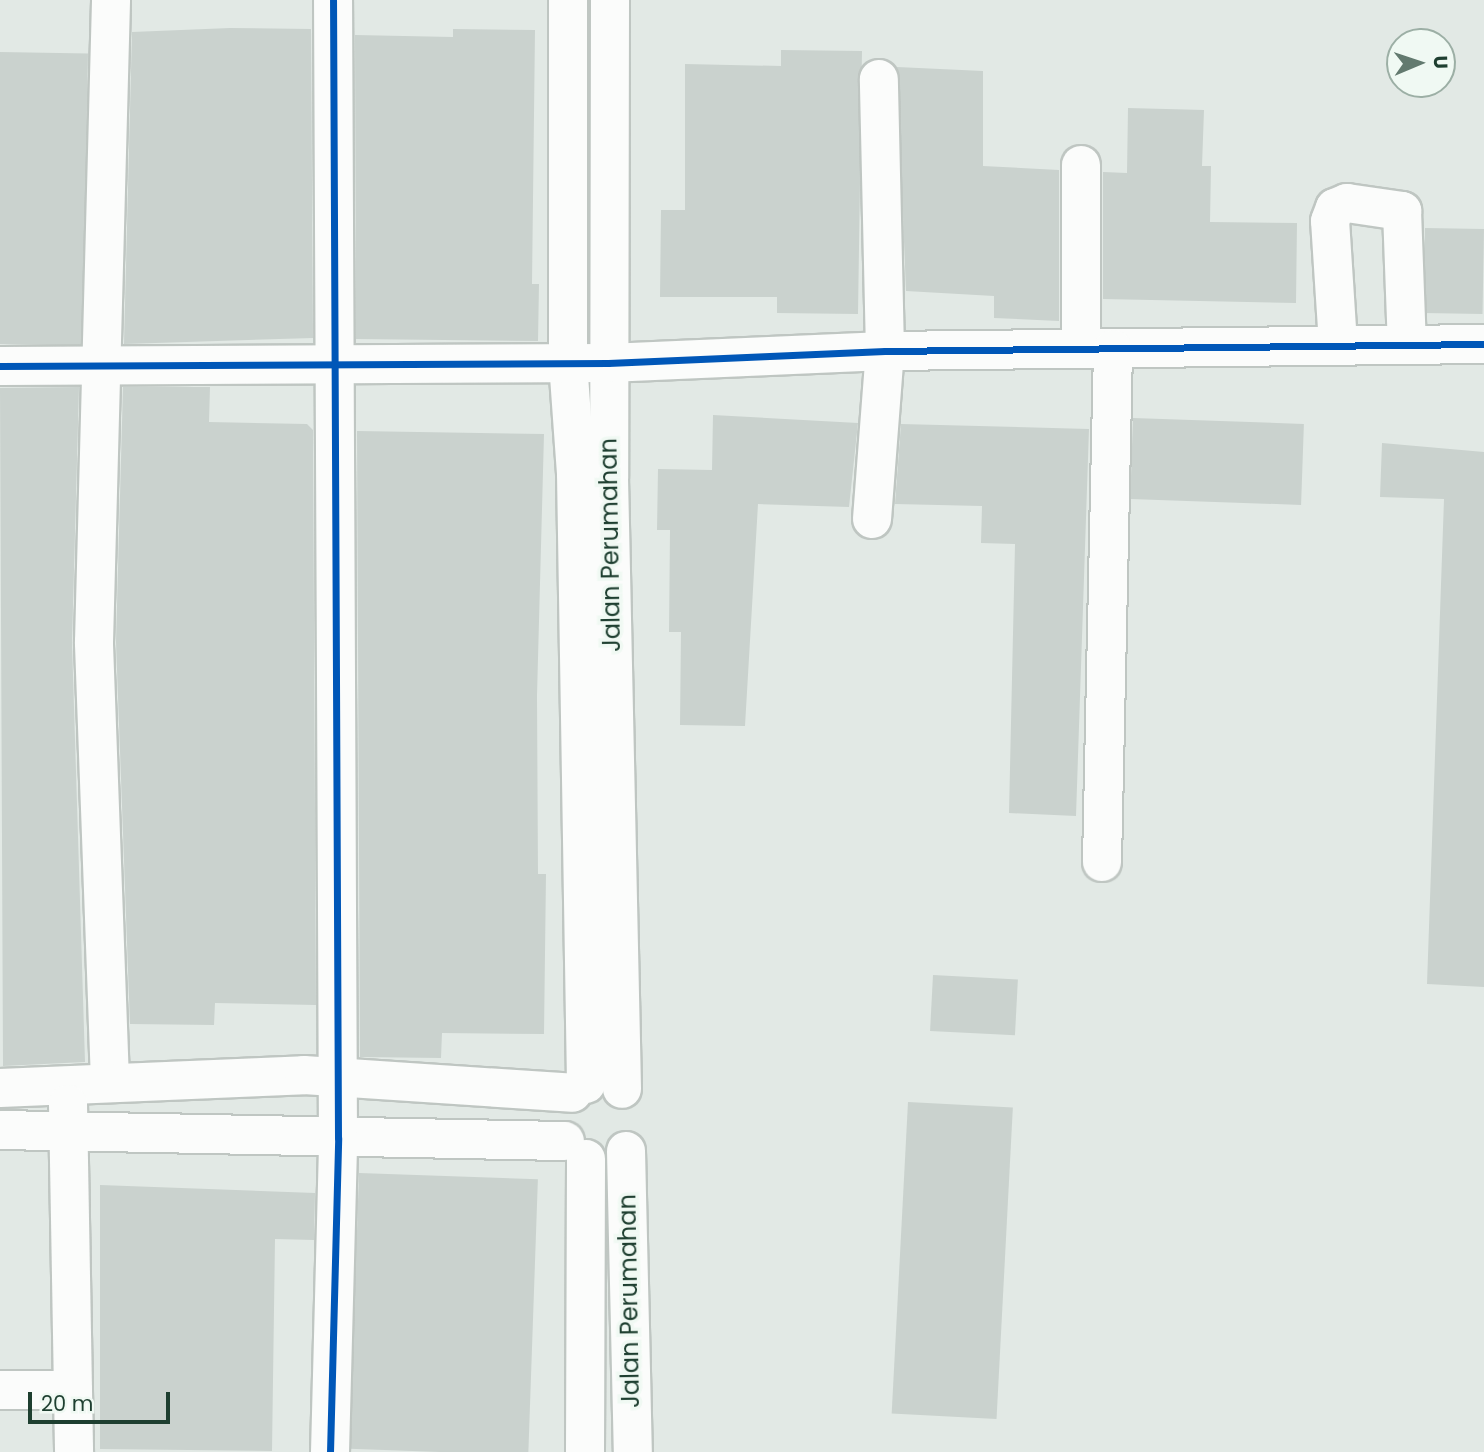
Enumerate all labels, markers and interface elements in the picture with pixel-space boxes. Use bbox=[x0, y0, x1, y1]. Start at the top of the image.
north arrow bbox=[1386, 28, 1456, 98]
text: U bbox=[1427, 55, 1454, 69]
street label: Jalan Perumahan bbox=[594, 438, 626, 652]
street label: Jalan Perumahan bbox=[613, 1194, 645, 1408]
scale bar bbox=[32, 1378, 173, 1422]
text: 20 m bbox=[41, 1389, 94, 1418]

